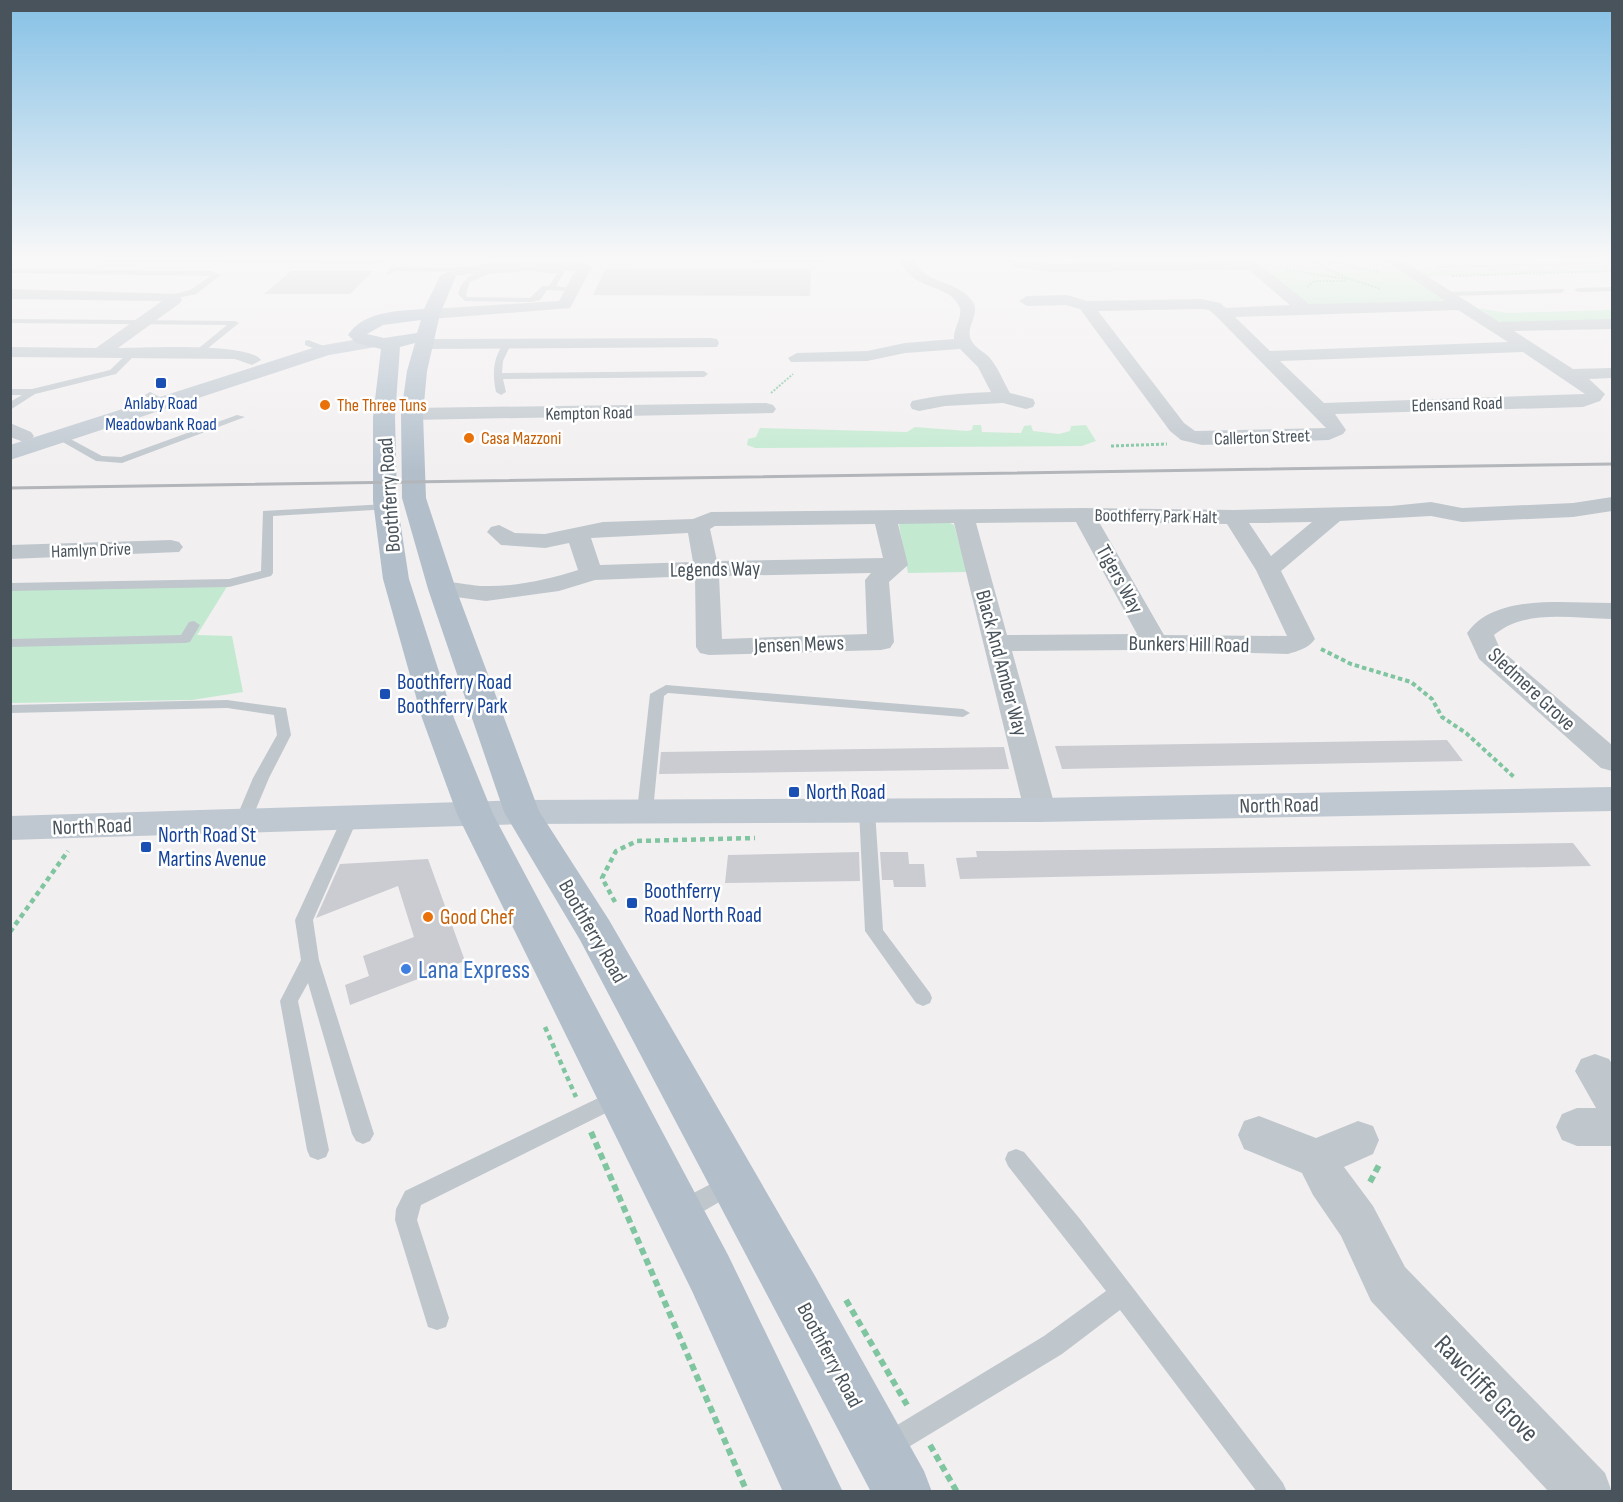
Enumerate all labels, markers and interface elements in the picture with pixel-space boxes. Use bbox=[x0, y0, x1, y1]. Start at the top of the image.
marker: Anlaby Road Meadowbank Road bbox=[154, 376, 168, 390]
street label: Edensand Road bbox=[1411, 392, 1503, 417]
place label: Anlaby Road Meadowbank Road bbox=[105, 393, 217, 435]
place label: The Three Tuns bbox=[337, 395, 427, 416]
marker: The Three Tuns bbox=[318, 398, 332, 412]
street label: Kempton Road bbox=[545, 402, 633, 425]
street label: Callerton Street bbox=[1214, 425, 1311, 450]
place label: Casa Mazzoni bbox=[481, 428, 561, 449]
marker: Casa Mazzoni bbox=[462, 431, 476, 445]
street label: Boothferry Road bbox=[373, 437, 406, 553]
street label: Boothferry Park Halt bbox=[1095, 505, 1218, 528]
street label: Hamlyn Drive bbox=[51, 539, 131, 562]
street label: Tigers Way bbox=[1090, 540, 1149, 618]
street label: Legends Way bbox=[670, 556, 760, 583]
street label: Black And Amber Way bbox=[970, 587, 1033, 739]
street label: Jensen Mews bbox=[752, 630, 845, 659]
street label: Bunkers Hill Road bbox=[1129, 631, 1249, 658]
street label: Sledmere Grove bbox=[1483, 642, 1581, 736]
place label: Boothferry Road Boothferry Park bbox=[397, 670, 512, 719]
marker: Boothferry Road Boothferry Park bbox=[378, 687, 392, 701]
place label: North Road bbox=[806, 780, 885, 805]
marker: North Road bbox=[787, 785, 801, 799]
street label: North Road bbox=[1239, 792, 1319, 819]
street label: North Road bbox=[52, 813, 132, 840]
place label: North Road St Martins Avenue bbox=[158, 823, 266, 872]
marker: North Road St Martins Avenue bbox=[139, 840, 153, 854]
street label: Boothferry Road bbox=[553, 875, 632, 987]
place label: Boothferry Road North Road bbox=[644, 879, 762, 928]
marker: Boothferry Road North Road bbox=[625, 896, 639, 910]
place label: Good Chef bbox=[440, 905, 515, 930]
marker: Good Chef bbox=[421, 910, 435, 924]
place label: Lana Express bbox=[418, 955, 530, 986]
marker: Lana Express bbox=[399, 962, 413, 976]
street label: Boothferry Road bbox=[792, 1299, 868, 1412]
street label: Rawcliffe Grove bbox=[1427, 1329, 1545, 1449]

